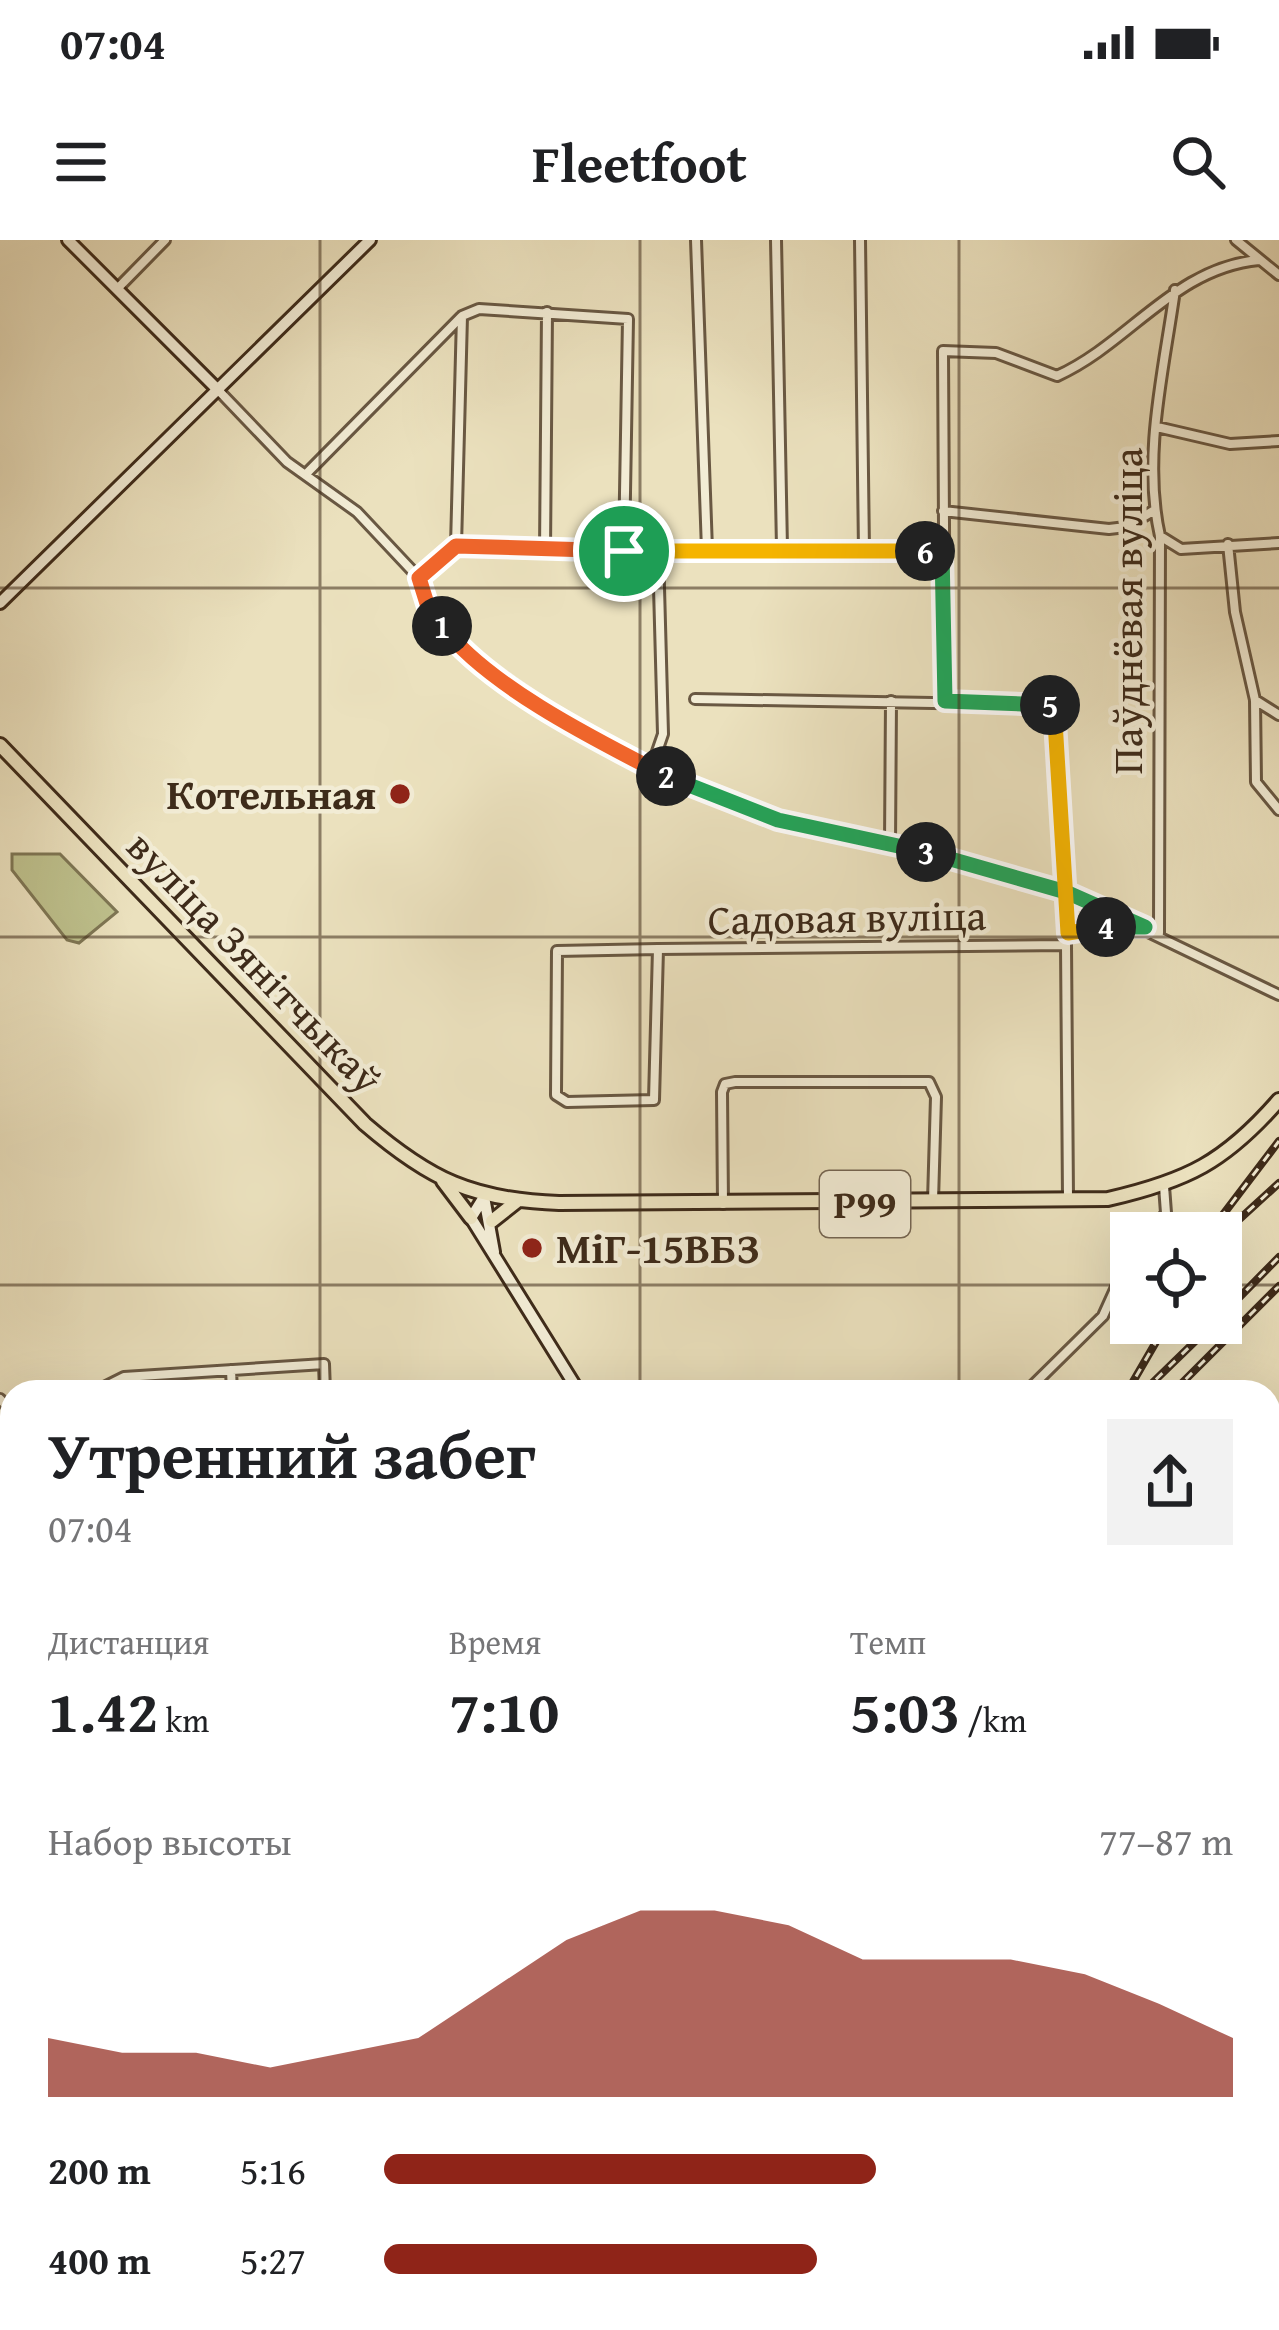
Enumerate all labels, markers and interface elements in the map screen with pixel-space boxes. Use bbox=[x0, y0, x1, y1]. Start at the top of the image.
text: 07:04 bbox=[60, 10, 166, 75]
text: Fleetfoot bbox=[532, 123, 747, 202]
icon: menu bbox=[48, 129, 114, 195]
icon: search bbox=[1165, 129, 1231, 195]
street label: Паўднёвая вуліца bbox=[1096, 447, 1157, 775]
pin bbox=[573, 500, 675, 602]
icon: arrive bbox=[591, 518, 657, 584]
pin: 6 bbox=[895, 521, 955, 581]
text: 6 bbox=[916, 527, 934, 575]
pin: 1 bbox=[412, 596, 472, 656]
text: 1 bbox=[433, 602, 451, 650]
pin: 5 bbox=[1020, 675, 1080, 735]
text: 5 bbox=[1041, 681, 1059, 729]
pin: 2 bbox=[636, 746, 696, 806]
text: 2 bbox=[657, 752, 675, 800]
place label: Котельная bbox=[167, 763, 376, 824]
marker: Котельная bbox=[387, 781, 413, 807]
street label: вуліца Зянітчыкаў bbox=[114, 817, 397, 1107]
pin: 3 bbox=[896, 822, 956, 882]
text: 3 bbox=[917, 828, 935, 876]
street label: Садовая вуліца bbox=[707, 884, 987, 949]
pin: 4 bbox=[1076, 897, 1136, 957]
text: 4 bbox=[1097, 903, 1115, 951]
road number: Р99 bbox=[820, 1171, 910, 1237]
map controls bbox=[1110, 1212, 1242, 1344]
button: locate bbox=[1110, 1212, 1242, 1344]
place label: МіГ-15ВБЗ bbox=[556, 1217, 760, 1278]
marker: МіГ-15ВБЗ bbox=[519, 1235, 545, 1261]
text: Утренний забег bbox=[48, 1405, 536, 1502]
button: share bbox=[1107, 1419, 1233, 1545]
text: 07:04 bbox=[48, 1499, 133, 1556]
text: Дистанция bbox=[48, 1618, 209, 1666]
text: Время bbox=[449, 1618, 541, 1666]
text: Темп bbox=[850, 1618, 926, 1666]
text: 1.42 bbox=[48, 1666, 158, 1754]
text: 7:10 bbox=[449, 1666, 559, 1754]
text: 5:03 bbox=[850, 1666, 960, 1754]
text: km bbox=[158, 1696, 209, 1744]
text: /km bbox=[960, 1696, 1027, 1744]
text: Набор высоты bbox=[48, 1812, 292, 1869]
text: 77–87 m bbox=[1099, 1812, 1233, 1869]
text: 200 m bbox=[48, 2141, 151, 2198]
text: 5:16 bbox=[240, 2141, 306, 2198]
text: 400 m bbox=[48, 2231, 151, 2288]
text: 5:27 bbox=[240, 2231, 306, 2288]

